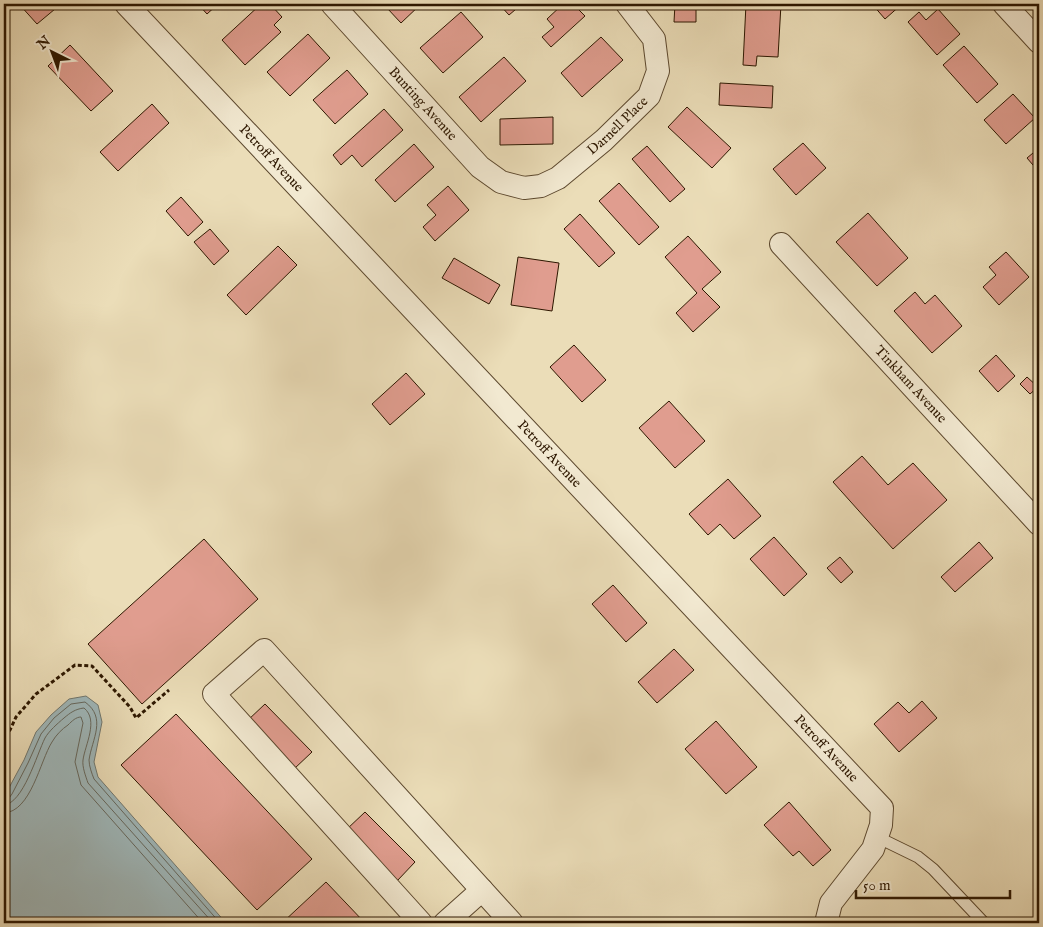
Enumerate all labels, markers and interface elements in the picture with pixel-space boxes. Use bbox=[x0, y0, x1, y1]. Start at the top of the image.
north arrow bbox=[28, 28, 78, 78]
text: N bbox=[33, 32, 54, 54]
street label: Bunting Avenue bbox=[385, 63, 461, 145]
street label: Darnell Place bbox=[584, 92, 652, 159]
street label: Petroff Avenue bbox=[235, 121, 308, 196]
street label: Tinkham Avenue bbox=[870, 342, 951, 427]
street label: Petroff Avenue bbox=[513, 417, 586, 492]
street label: Petroff Avenue bbox=[790, 711, 863, 786]
scale bar bbox=[856, 867, 1009, 899]
text: 50 m bbox=[863, 876, 891, 895]

